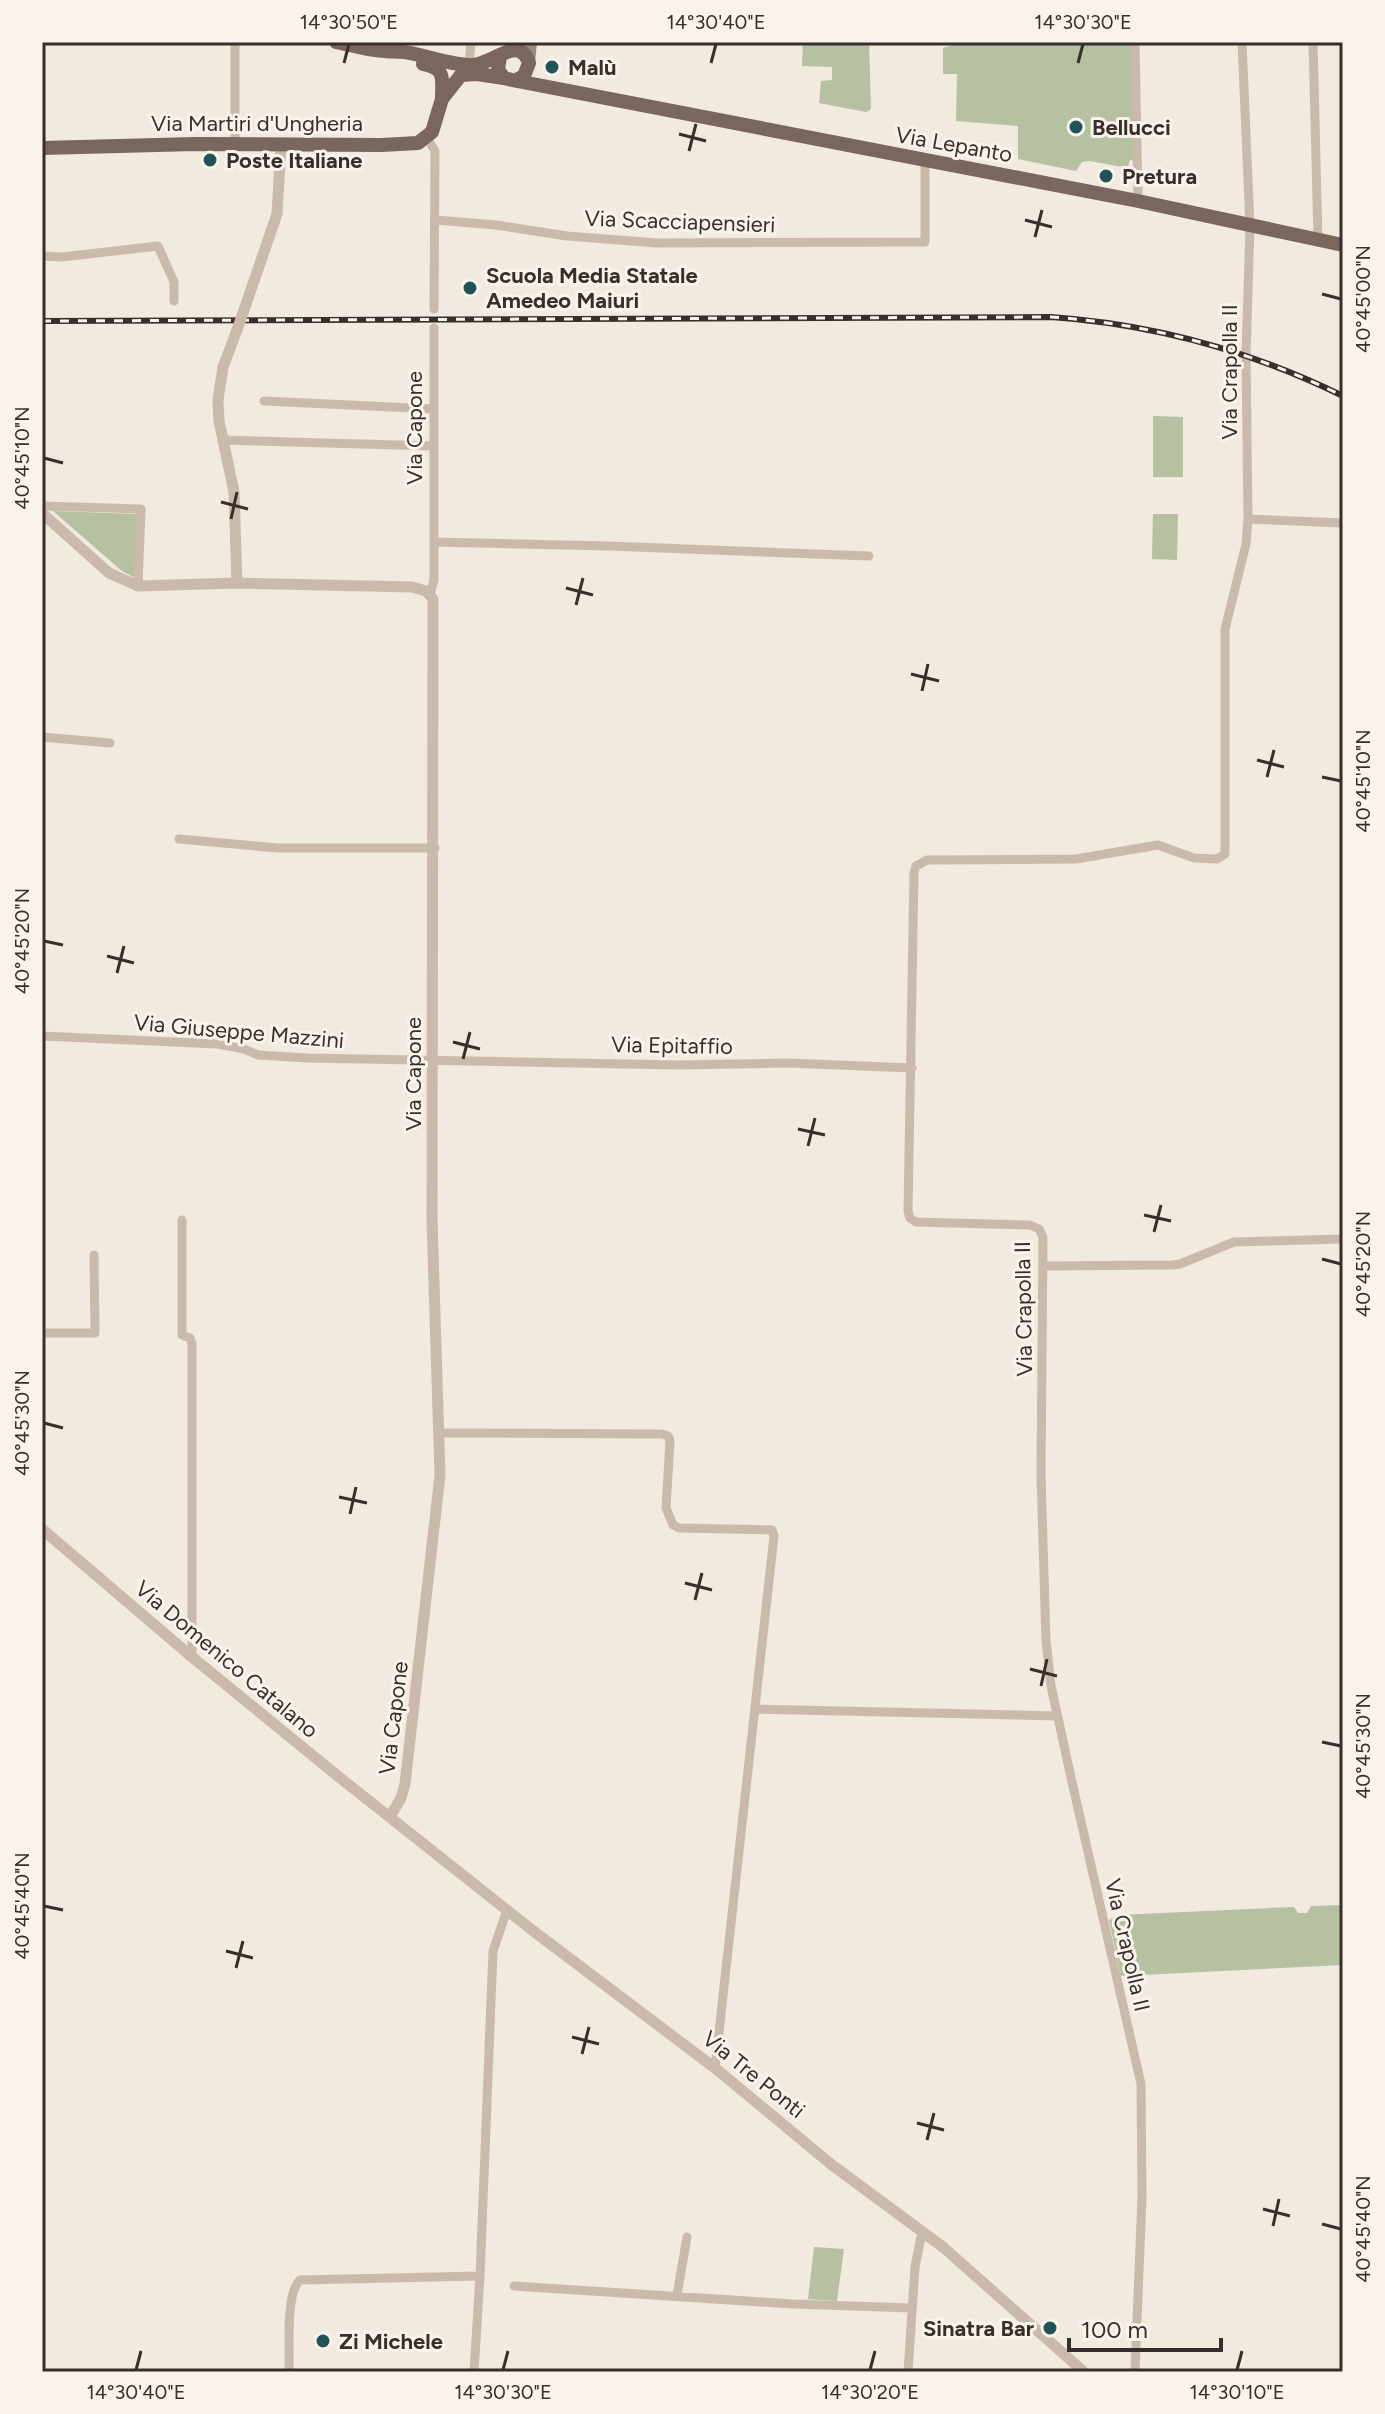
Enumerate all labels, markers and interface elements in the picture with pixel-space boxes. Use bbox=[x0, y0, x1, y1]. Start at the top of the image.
text: 14°30'50"E bbox=[300, 10, 398, 34]
text: 14°30'40"E bbox=[666, 10, 766, 34]
text: 14°30'30"E bbox=[1034, 10, 1132, 34]
place label: Malù bbox=[568, 54, 617, 81]
marker: Malù bbox=[543, 58, 561, 76]
street label: Via Martiri d'Ungheria bbox=[151, 110, 363, 137]
place label: Bellucci bbox=[1092, 114, 1171, 141]
marker: Bellucci bbox=[1067, 118, 1085, 136]
street label: Via Lepanto bbox=[893, 121, 1014, 168]
place label: Poste Italiane bbox=[226, 147, 362, 174]
marker: Poste Italiane bbox=[201, 151, 219, 169]
place label: Pretura bbox=[1122, 163, 1197, 190]
marker: Pretura bbox=[1097, 167, 1115, 185]
street label: Via Scacciapensieri bbox=[584, 205, 776, 238]
text: 40°45'00"N bbox=[1351, 245, 1375, 353]
place label: Scuola Media Statale Amedeo Maiuri bbox=[486, 262, 698, 314]
marker: Scuola Media Statale Amedeo Maiuri bbox=[461, 279, 479, 297]
street label: Via Crapolla II bbox=[1216, 304, 1243, 440]
street label: Via Capone bbox=[401, 371, 428, 485]
text: 40°45'10"N bbox=[10, 406, 34, 510]
text: 40°45'10"N bbox=[1351, 729, 1375, 833]
text: 40°45'20"N bbox=[10, 888, 34, 994]
street label: Via Giuseppe Mazzini bbox=[133, 1009, 345, 1054]
street label: Via Capone bbox=[400, 1017, 427, 1131]
street label: Via Epitaffio bbox=[611, 1031, 733, 1060]
text: 40°45'20"N bbox=[1351, 1211, 1375, 1317]
street label: Via Crapolla II bbox=[1009, 1241, 1038, 1377]
text: 40°45'30"N bbox=[10, 1370, 34, 1476]
street label: Via Domenico Catalano bbox=[130, 1575, 324, 1744]
street label: Via Capone bbox=[373, 1660, 414, 1776]
text: 40°45'30"N bbox=[1351, 1693, 1375, 1799]
text: 40°45'40"N bbox=[10, 1852, 34, 1960]
street label: Via Crapolla II bbox=[1099, 1876, 1156, 2014]
street label: Via Tre Ponti bbox=[697, 2025, 810, 2124]
text: 40°45'40"N bbox=[1351, 2175, 1375, 2283]
scale bar bbox=[1069, 2302, 1221, 2352]
place label: Sinatra Bar bbox=[923, 2315, 1035, 2342]
text: 100 m bbox=[1081, 2315, 1148, 2344]
marker: Sinatra Bar bbox=[1041, 2319, 1059, 2337]
place label: Zi Michele bbox=[339, 2328, 443, 2355]
marker: Zi Michele bbox=[314, 2332, 332, 2350]
text: 14°30'40"E bbox=[86, 2380, 186, 2404]
text: 14°30'30"E bbox=[454, 2380, 552, 2404]
text: 14°30'20"E bbox=[821, 2380, 919, 2404]
text: 14°30'10"E bbox=[1189, 2380, 1285, 2404]

